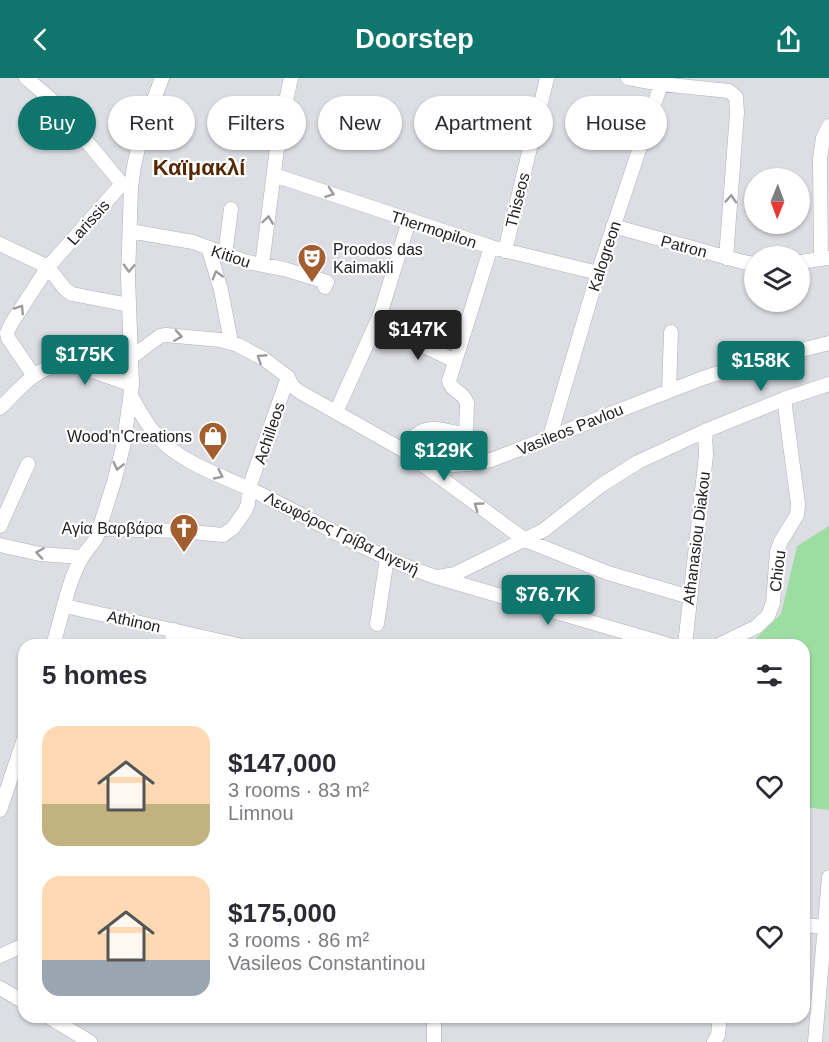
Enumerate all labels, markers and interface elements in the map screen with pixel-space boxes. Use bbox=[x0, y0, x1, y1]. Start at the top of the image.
icon: back bbox=[24, 23, 57, 56]
icon: share bbox=[772, 23, 805, 56]
text: Doorstep bbox=[355, 24, 474, 54]
chip: Buy bbox=[18, 96, 96, 150]
chip: Rent bbox=[108, 96, 195, 150]
chip: Filters bbox=[207, 96, 306, 150]
chip: New bbox=[318, 96, 402, 150]
chip: Apartment bbox=[414, 96, 553, 150]
chip: House bbox=[565, 96, 667, 150]
district label: Καϊμακλί bbox=[153, 155, 245, 180]
north arrow bbox=[744, 168, 810, 234]
map controls bbox=[744, 168, 810, 312]
street label: Thiseos bbox=[502, 171, 533, 229]
one-way arrow bbox=[324, 186, 335, 199]
one-way arrow bbox=[724, 195, 737, 204]
street label: Larissis bbox=[64, 196, 113, 248]
street label: Thermopilon bbox=[389, 208, 479, 251]
one-way arrow bbox=[261, 215, 274, 224]
street label: Kalogreon bbox=[585, 219, 624, 293]
street label: Patron bbox=[659, 232, 709, 261]
place label: Proodos das Kaimakli bbox=[333, 241, 423, 276]
street label: Kitiou bbox=[209, 242, 253, 271]
theatre icon: Proodos das Kaimakli bbox=[296, 242, 328, 284]
button: layers bbox=[744, 246, 810, 312]
one-way arrow bbox=[122, 263, 135, 272]
one-way arrow bbox=[212, 270, 224, 281]
one-way arrow bbox=[13, 305, 24, 316]
pin: $147K bbox=[376, 310, 460, 361]
text: $147K bbox=[389, 318, 447, 340]
one-way arrow bbox=[174, 330, 183, 342]
pin: $175K bbox=[43, 335, 127, 386]
pin: $158K bbox=[719, 341, 803, 392]
text: $175K bbox=[56, 343, 114, 365]
text: $158K bbox=[732, 349, 790, 371]
one-way arrow bbox=[257, 353, 267, 365]
street label: Achilleos bbox=[251, 400, 288, 466]
street label: Vasileos Pavlou bbox=[515, 400, 626, 458]
shop icon: Wood'n'Creations bbox=[197, 420, 229, 462]
place label: Wood'n'Creations bbox=[67, 428, 192, 445]
pin: $129K bbox=[402, 431, 486, 482]
text: $129K bbox=[415, 439, 473, 461]
one-way arrow bbox=[112, 461, 125, 471]
one-way arrow bbox=[213, 468, 224, 480]
street label: Athanasiou Diakou bbox=[680, 470, 713, 606]
street label: Λεωφόρος Γρίβα Διγενή bbox=[262, 489, 422, 578]
one-way arrow bbox=[473, 502, 484, 513]
church icon: Αγία Βαρβάρα bbox=[168, 512, 200, 554]
place label: Αγία Βαρβάρα bbox=[62, 520, 163, 537]
one-way arrow bbox=[36, 548, 45, 560]
street label: Chiou bbox=[767, 549, 788, 593]
pin: $76.7K bbox=[499, 575, 597, 626]
text: $76.7K bbox=[516, 583, 580, 605]
street label: Athinon bbox=[106, 608, 162, 635]
icon: filters bbox=[753, 659, 786, 692]
text: 5 homes bbox=[42, 660, 148, 690]
text: $147,000 bbox=[228, 748, 336, 778]
icon: home bbox=[90, 750, 162, 822]
icon: heart bbox=[753, 770, 786, 803]
text: 3 rooms · 83 m² bbox=[228, 779, 369, 801]
text: Limnou bbox=[228, 802, 294, 824]
text: $175,000 bbox=[228, 898, 336, 928]
icon: home bbox=[90, 900, 162, 972]
icon: heart bbox=[753, 920, 786, 953]
text: 3 rooms · 86 m² bbox=[228, 929, 369, 951]
text: Vasileos Constantinou bbox=[228, 952, 426, 974]

